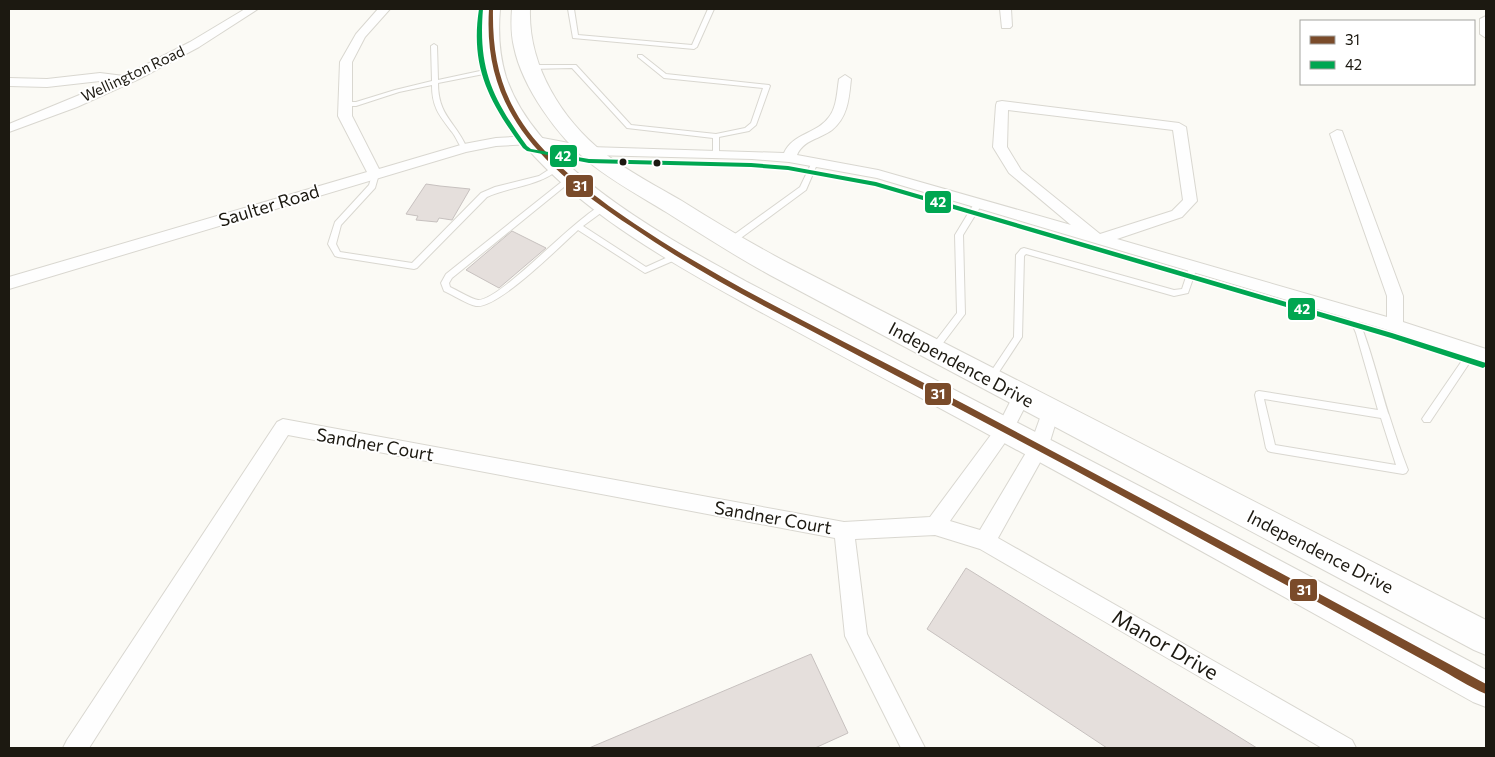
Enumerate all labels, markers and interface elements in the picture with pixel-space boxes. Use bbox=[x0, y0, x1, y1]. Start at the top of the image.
legend bbox=[1300, 20, 1475, 85]
text: 31 bbox=[1345, 30, 1360, 48]
street label: Wellington Road bbox=[78, 41, 187, 105]
text: 42 bbox=[1345, 55, 1362, 73]
line badge: 42 bbox=[549, 144, 578, 168]
text: 42 bbox=[555, 147, 571, 164]
unlabelled marker bbox=[618, 157, 628, 167]
unlabelled marker bbox=[652, 158, 662, 168]
line badge: 31 bbox=[565, 174, 594, 198]
text: 31 bbox=[573, 177, 587, 194]
street label: Saulter Road bbox=[216, 179, 322, 231]
line badge: 42 bbox=[924, 190, 952, 214]
text: 42 bbox=[930, 193, 946, 210]
line badge: 42 bbox=[1287, 297, 1316, 321]
text: 42 bbox=[1294, 300, 1310, 317]
street label: Independence Drive bbox=[885, 317, 1038, 412]
line badge: 31 bbox=[924, 382, 952, 406]
text: 31 bbox=[931, 385, 945, 402]
street label: Sandner Court bbox=[315, 423, 436, 465]
street label: Sandner Court bbox=[713, 496, 834, 538]
street label: Independence Drive bbox=[1244, 505, 1397, 598]
line badge: 31 bbox=[1289, 578, 1318, 602]
text: 31 bbox=[1297, 581, 1311, 598]
street label: Manor Drive bbox=[1108, 603, 1223, 684]

